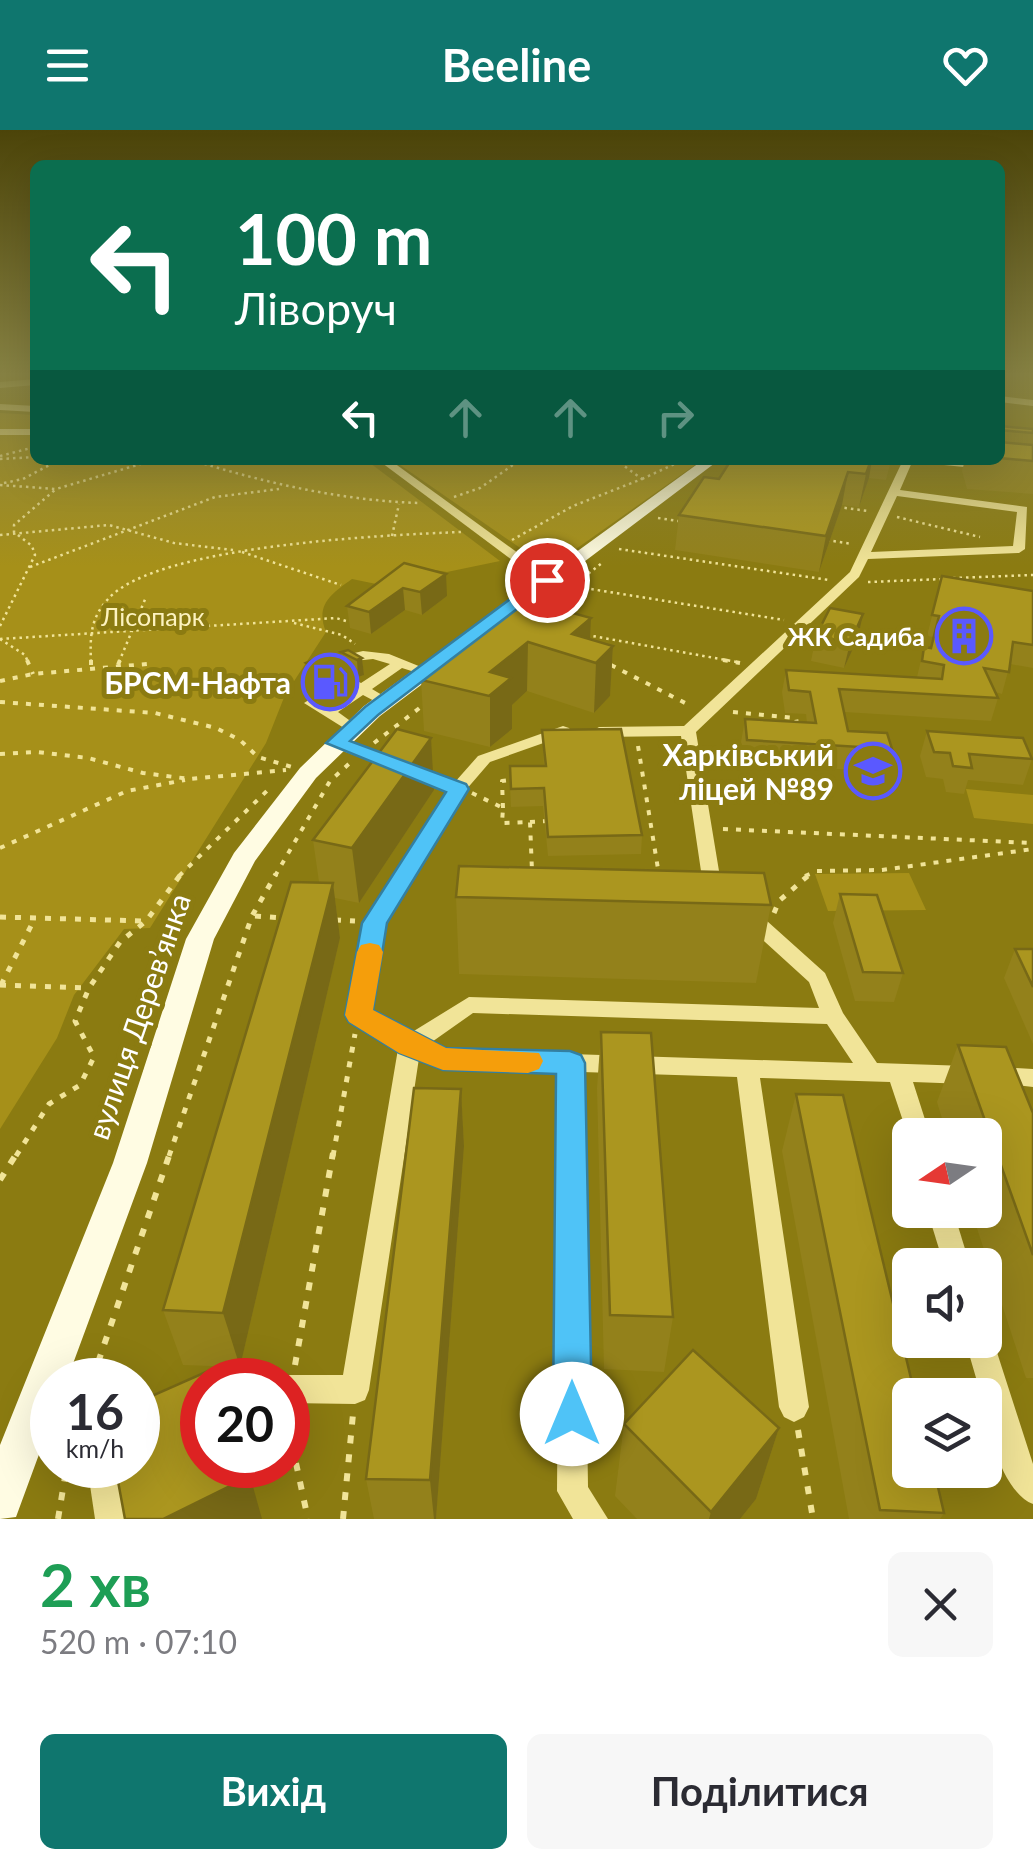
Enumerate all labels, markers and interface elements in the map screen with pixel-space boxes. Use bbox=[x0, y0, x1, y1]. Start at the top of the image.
icon: menu bbox=[40, 38, 95, 93]
text: Beeline bbox=[442, 38, 591, 92]
icon: heart bbox=[938, 38, 993, 93]
text: 100 m bbox=[235, 196, 432, 280]
icon: left bbox=[70, 200, 200, 330]
text: Ліворуч bbox=[235, 281, 397, 335]
icon: left bbox=[333, 390, 388, 445]
icon: ahead bbox=[438, 390, 493, 445]
icon: ahead bbox=[543, 390, 598, 445]
icon: right bbox=[648, 390, 703, 445]
pin bbox=[505, 538, 590, 623]
icon: arrive bbox=[520, 553, 575, 608]
park label: Лісопарк bbox=[100, 601, 205, 631]
building icon: ЖК Садиба bbox=[934, 606, 994, 666]
place label: ЖК Садиба bbox=[788, 621, 925, 651]
fuel station icon: БРСМ-Нафта bbox=[300, 652, 360, 712]
place label: БРСМ-Нафта bbox=[104, 664, 291, 700]
place label: Харківський ліцей №89 bbox=[663, 736, 834, 806]
school or university icon: Харківський ліцей №89 bbox=[843, 741, 903, 801]
street label: вулиця Дерев’янка bbox=[79, 888, 197, 1144]
north arrow bbox=[892, 1118, 1002, 1228]
map controls bbox=[892, 1118, 1002, 1488]
button: sound bbox=[892, 1248, 1002, 1358]
speed limit sign: 20 bbox=[180, 1358, 310, 1488]
position arrow bbox=[520, 1362, 624, 1466]
button: layers bbox=[892, 1378, 1002, 1488]
text: 16 bbox=[66, 1381, 124, 1441]
text: km/h bbox=[66, 1433, 124, 1463]
text: 2 хв bbox=[40, 1548, 151, 1620]
button: close bbox=[888, 1552, 993, 1657]
text: 520 m · 07:10 bbox=[40, 1622, 237, 1661]
button: Вихід bbox=[40, 1734, 507, 1849]
button: Поділитися bbox=[527, 1734, 993, 1849]

